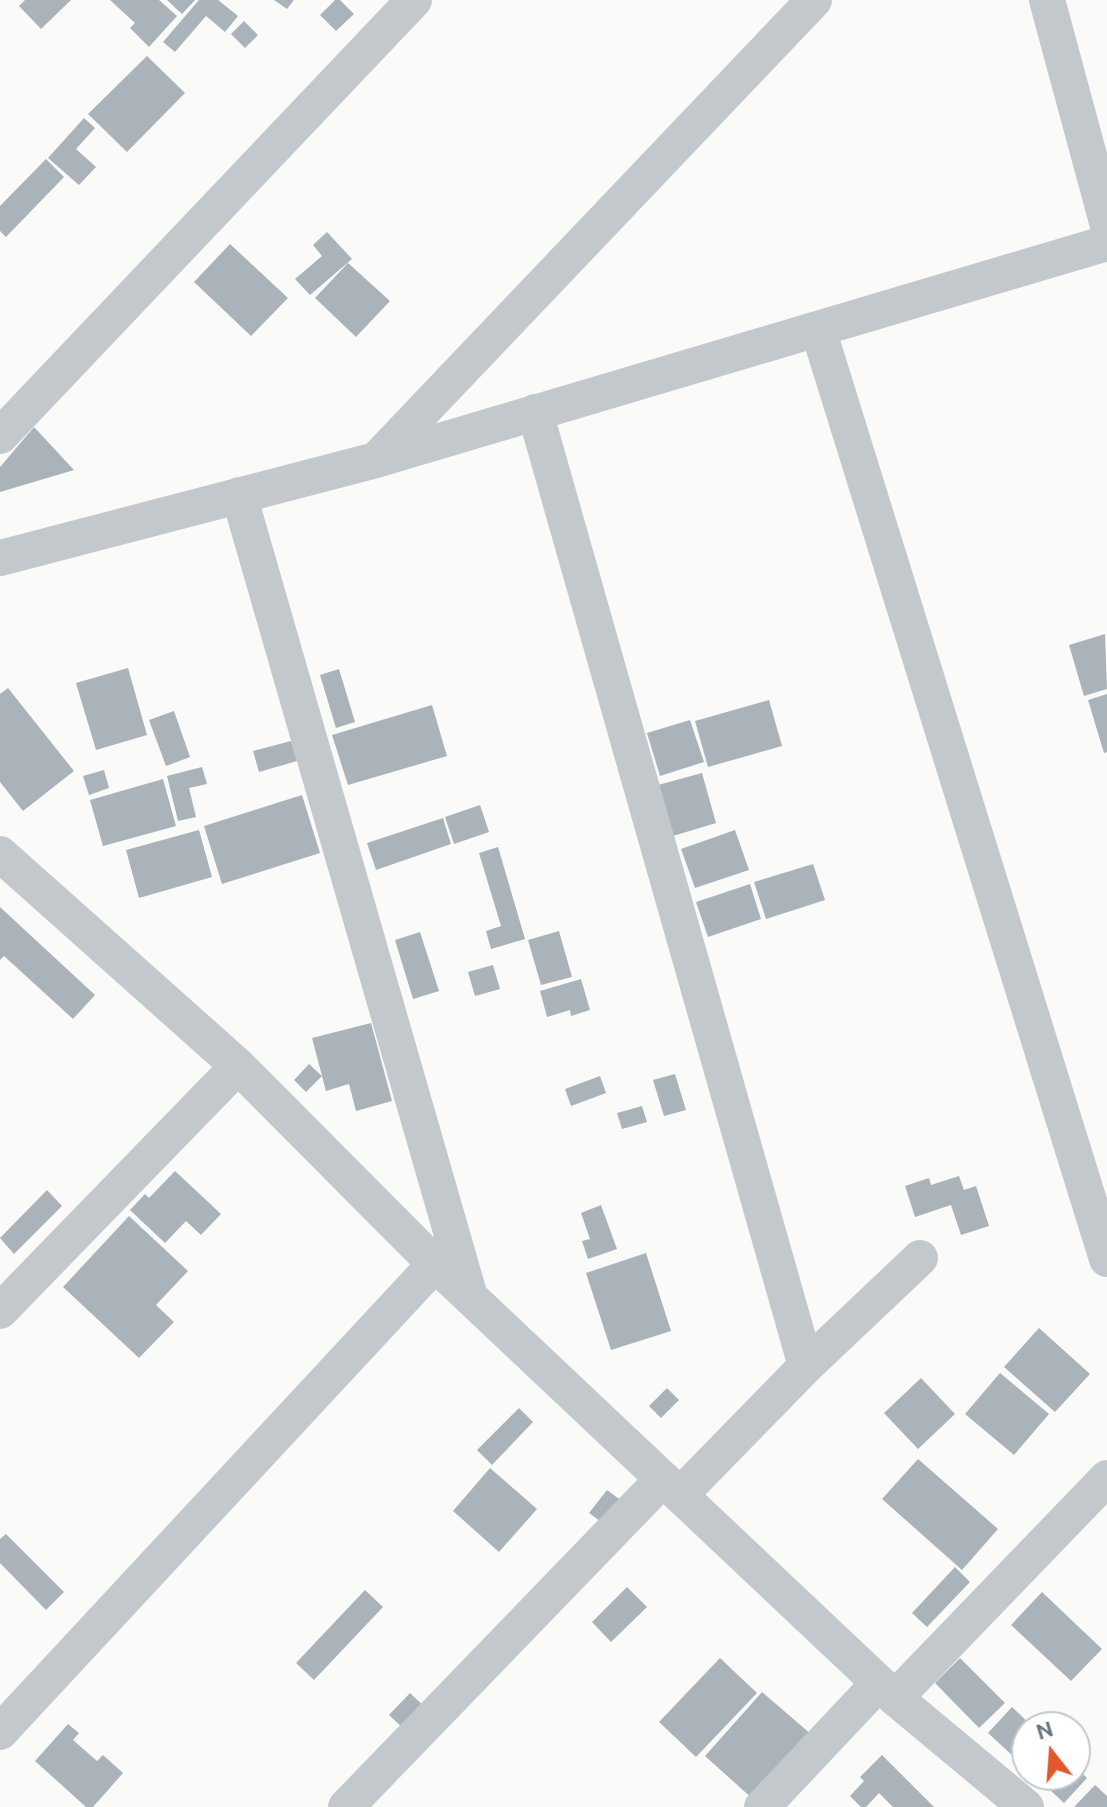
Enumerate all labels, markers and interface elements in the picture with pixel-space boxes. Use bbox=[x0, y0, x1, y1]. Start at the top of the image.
north arrow bbox=[1011, 1711, 1091, 1791]
text: N bbox=[1033, 1715, 1056, 1744]

